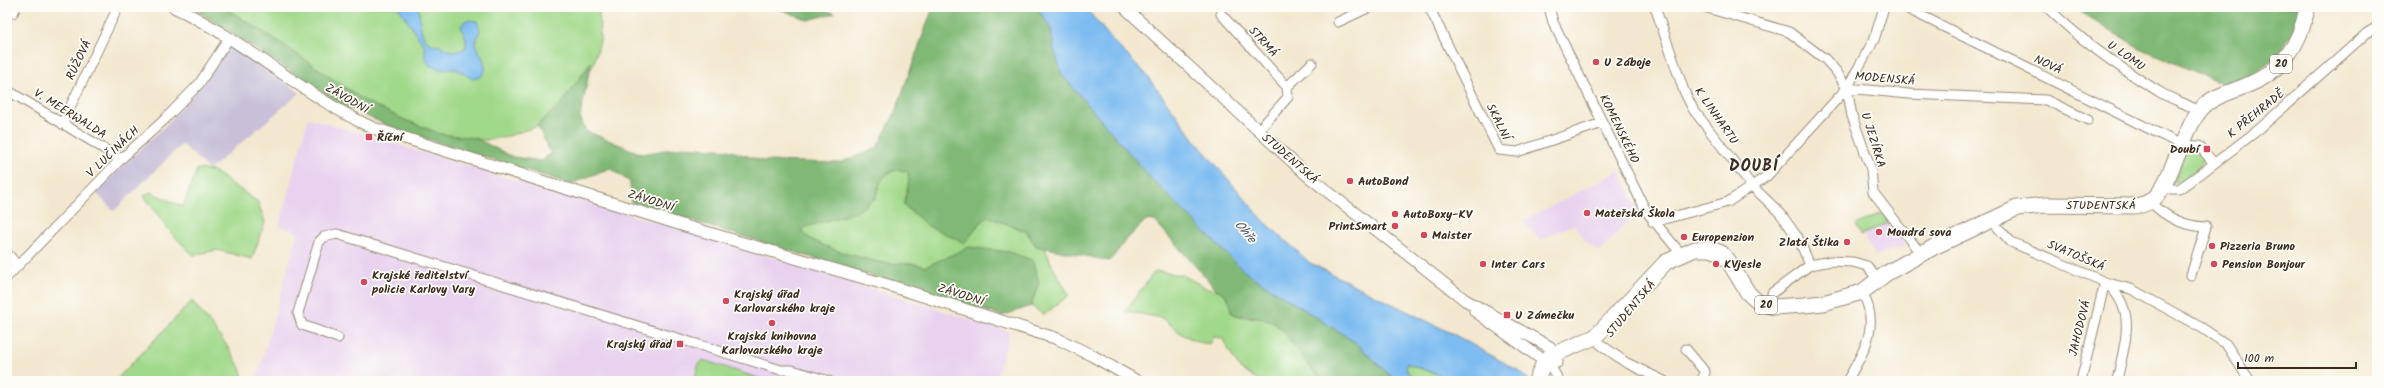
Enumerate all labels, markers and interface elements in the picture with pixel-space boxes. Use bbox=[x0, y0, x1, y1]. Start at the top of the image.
street label: STRMÁ bbox=[1244, 22, 1282, 62]
street label: U LOMU bbox=[2103, 36, 2149, 76]
street label: RŮŽOVÁ bbox=[61, 37, 97, 83]
street label: NOVÁ bbox=[2031, 50, 2065, 80]
place label: U Záboje bbox=[1604, 53, 1651, 72]
road number: 20 bbox=[2270, 55, 2292, 73]
marker: U Záboje bbox=[1591, 57, 1601, 67]
street label: MODENSKÁ bbox=[1854, 67, 1916, 91]
street label: ZÁVODNÍ bbox=[321, 79, 375, 120]
street label: K LINHARTU bbox=[1689, 83, 1743, 149]
street label: V. MEERWALDA bbox=[30, 84, 110, 144]
street label: K PŘEHRADĚ bbox=[2223, 84, 2290, 143]
street label: KOMENSKÉHO bbox=[1594, 91, 1644, 167]
street label: SKALNÍ bbox=[1481, 100, 1516, 146]
street label: U JEZÍRKA bbox=[1856, 110, 1890, 170]
street label: V LUČINÁCH bbox=[82, 122, 144, 182]
place label: Říční bbox=[377, 128, 405, 147]
street label: STUDENTSKÁ bbox=[1257, 129, 1323, 189]
marker: Říční bbox=[364, 132, 374, 142]
place label: Doubí bbox=[2170, 140, 2201, 159]
marker: Doubí bbox=[2202, 144, 2212, 154]
district label: DOUBÍ bbox=[1729, 154, 1781, 179]
place label: AutoBond bbox=[1358, 172, 1409, 191]
marker: AutoBond bbox=[1345, 176, 1355, 186]
street label: ZÁVODNÍ bbox=[625, 185, 679, 218]
street label: STUDENTSKÁ bbox=[2066, 196, 2136, 215]
place label: Mateřská Škola bbox=[1595, 204, 1675, 223]
place label: AutoBoxy-KV bbox=[1403, 205, 1474, 224]
marker: Mateřská Škola bbox=[1582, 208, 1592, 218]
marker: AutoBoxy-KV bbox=[1390, 209, 1400, 219]
water label: Ohře bbox=[1229, 216, 1262, 249]
place label: PrintSmart bbox=[1329, 217, 1388, 236]
marker: PrintSmart bbox=[1390, 221, 1400, 231]
place label: Moudrá sova bbox=[1887, 223, 1951, 242]
place label: Maister bbox=[1432, 226, 1472, 245]
marker: Moudrá sova bbox=[1874, 227, 1884, 237]
place label: Europenzion bbox=[1692, 228, 1755, 247]
marker: Maister bbox=[1419, 230, 1429, 240]
marker: Europenzion bbox=[1679, 232, 1689, 242]
place label: Zlatá Štika bbox=[1779, 233, 1839, 252]
street label: SVATOŠSKÁ bbox=[2044, 235, 2108, 277]
marker: Zlatá Štika bbox=[1842, 237, 1852, 247]
place label: Pizzeria Bruno bbox=[2220, 237, 2296, 256]
marker: Pizzeria Bruno bbox=[2207, 241, 2217, 251]
place label: Inter Cars bbox=[1491, 255, 1545, 274]
place label: KVjesle bbox=[1724, 255, 1761, 274]
place label: Pension Bonjour bbox=[2222, 255, 2306, 274]
marker: Inter Cars bbox=[1478, 259, 1488, 269]
marker: KVjesle bbox=[1711, 259, 1721, 269]
marker: Pension Bonjour bbox=[2209, 259, 2219, 269]
place label: Krajské ředitelství policie Karlovy Vary bbox=[371, 266, 476, 299]
street label: STUDENTSKÁ bbox=[1601, 276, 1661, 342]
marker: Krajské ředitelství policie Karlovy Vary bbox=[359, 277, 369, 287]
street label: ZÁVODNÍ bbox=[935, 279, 989, 312]
place label: Krajský úřad Karlovarského kraje bbox=[734, 285, 835, 318]
marker: Krajský úřad Karlovarského kraje bbox=[721, 296, 731, 306]
road number: 20 bbox=[1755, 296, 1777, 314]
street label: JAHODOVÁ bbox=[2064, 298, 2096, 358]
place label: U Zámečku bbox=[1515, 306, 1574, 325]
marker: U Zámečku bbox=[1502, 310, 1512, 320]
marker: Krajská knihovna Karlovarského kraje bbox=[767, 318, 777, 328]
place label: Krajská knihovna Karlovarského kraje bbox=[721, 327, 823, 360]
place label: Krajský úřad bbox=[607, 335, 673, 354]
marker: Krajský úřad bbox=[675, 339, 685, 349]
scale bar bbox=[2238, 344, 2356, 370]
text: 100 m bbox=[2244, 349, 2275, 368]

